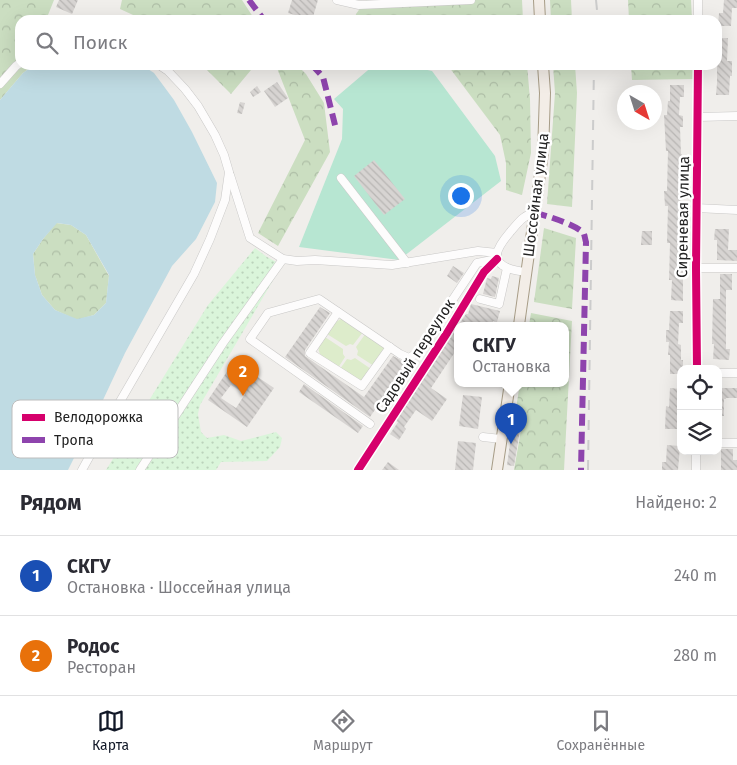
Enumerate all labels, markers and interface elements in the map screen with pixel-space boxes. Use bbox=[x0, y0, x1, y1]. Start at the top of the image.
search box bbox=[15, 15, 722, 70]
icon: search bbox=[33, 29, 61, 57]
text: Поиск bbox=[73, 31, 127, 54]
north arrow bbox=[617, 85, 662, 130]
street label: Шоссейная улица bbox=[519, 132, 553, 258]
street label: Сиреневая улица bbox=[673, 156, 693, 278]
your location bbox=[448, 183, 474, 209]
street label: Садовый переулок bbox=[371, 295, 459, 416]
popup bbox=[454, 322, 569, 387]
text: СКГУ bbox=[472, 334, 516, 357]
pin: 2 bbox=[227, 355, 259, 396]
text: Остановка bbox=[472, 357, 551, 376]
map controls bbox=[677, 365, 722, 455]
button: locate bbox=[677, 365, 722, 410]
legend bbox=[12, 400, 178, 458]
pin: 1 bbox=[495, 403, 527, 444]
text: Велодорожка bbox=[54, 409, 143, 426]
button: layers bbox=[677, 410, 722, 455]
text: Тропа bbox=[54, 432, 94, 449]
text: Рядом bbox=[20, 490, 81, 516]
text: Найдено: 2 bbox=[635, 493, 717, 512]
text: СКГУ bbox=[67, 555, 110, 578]
text: 1 bbox=[32, 566, 40, 585]
text: 240 m bbox=[674, 566, 717, 585]
text: Остановка · Шоссейная улица bbox=[67, 578, 291, 597]
text: Родос bbox=[67, 635, 119, 658]
text: 2 bbox=[32, 646, 40, 665]
text: 280 m bbox=[673, 646, 717, 665]
text: Ресторан bbox=[67, 658, 136, 677]
tab: Карта bbox=[92, 707, 129, 754]
tab: Маршрут bbox=[313, 707, 372, 754]
tab: Сохранённые bbox=[556, 707, 645, 754]

